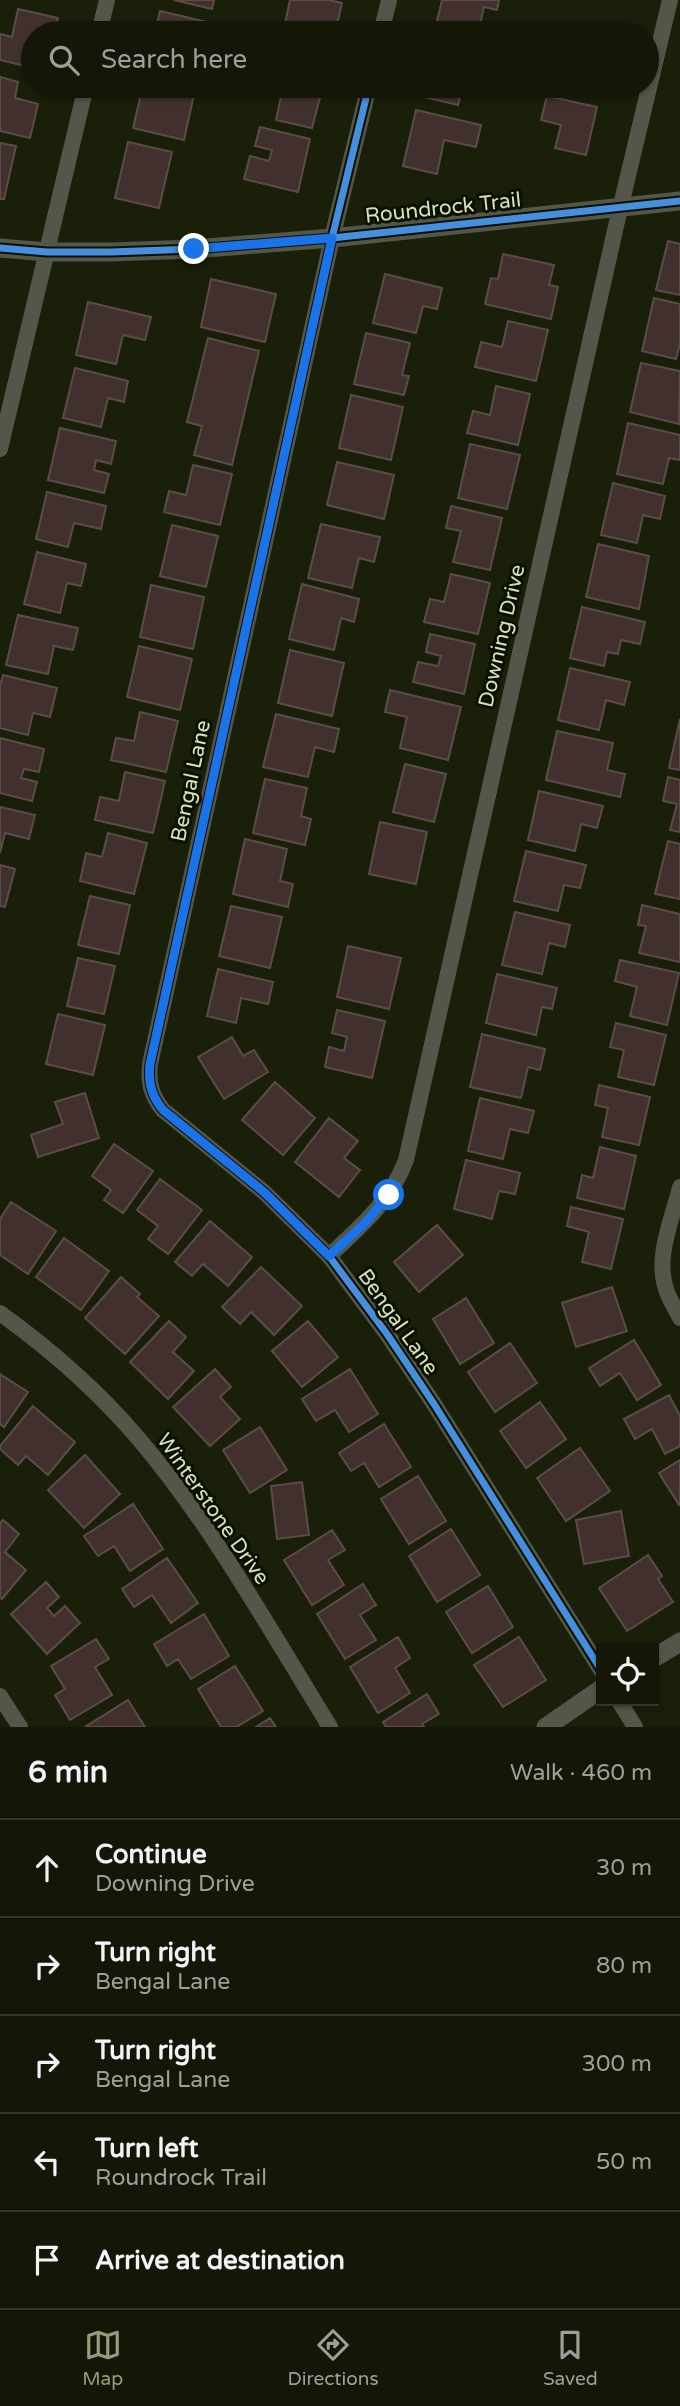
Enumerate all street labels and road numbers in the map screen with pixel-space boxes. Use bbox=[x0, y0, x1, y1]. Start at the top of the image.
street label: Roundrock Trail bbox=[364, 187, 522, 229]
street label: Downing Drive bbox=[473, 562, 531, 710]
street label: Bengal Lane bbox=[166, 718, 216, 844]
street label: Bengal Lane bbox=[352, 1264, 444, 1380]
street label: Winterstone Drive bbox=[151, 1428, 275, 1590]

